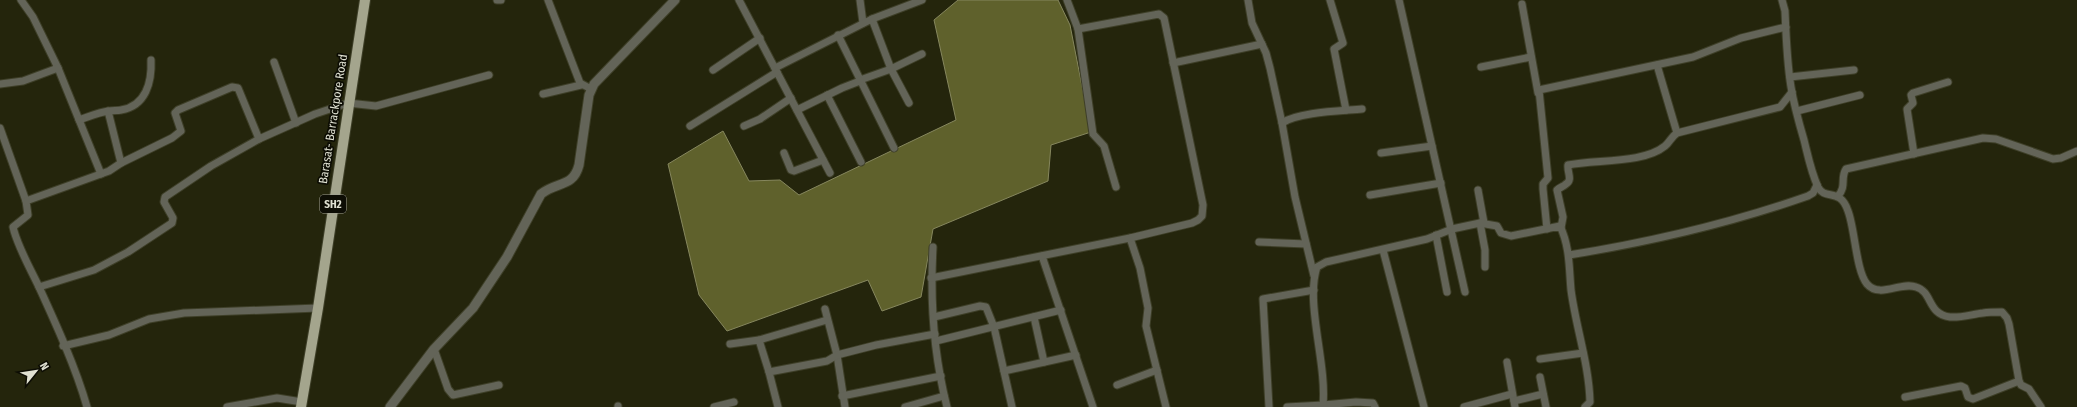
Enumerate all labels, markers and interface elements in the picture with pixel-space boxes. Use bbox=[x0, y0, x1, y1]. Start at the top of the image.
street label: Barasat- Barrackpore Road bbox=[316, 53, 350, 185]
road number: SH2 bbox=[320, 195, 346, 213]
north arrow bbox=[16, 351, 56, 391]
text: N bbox=[37, 360, 52, 372]

